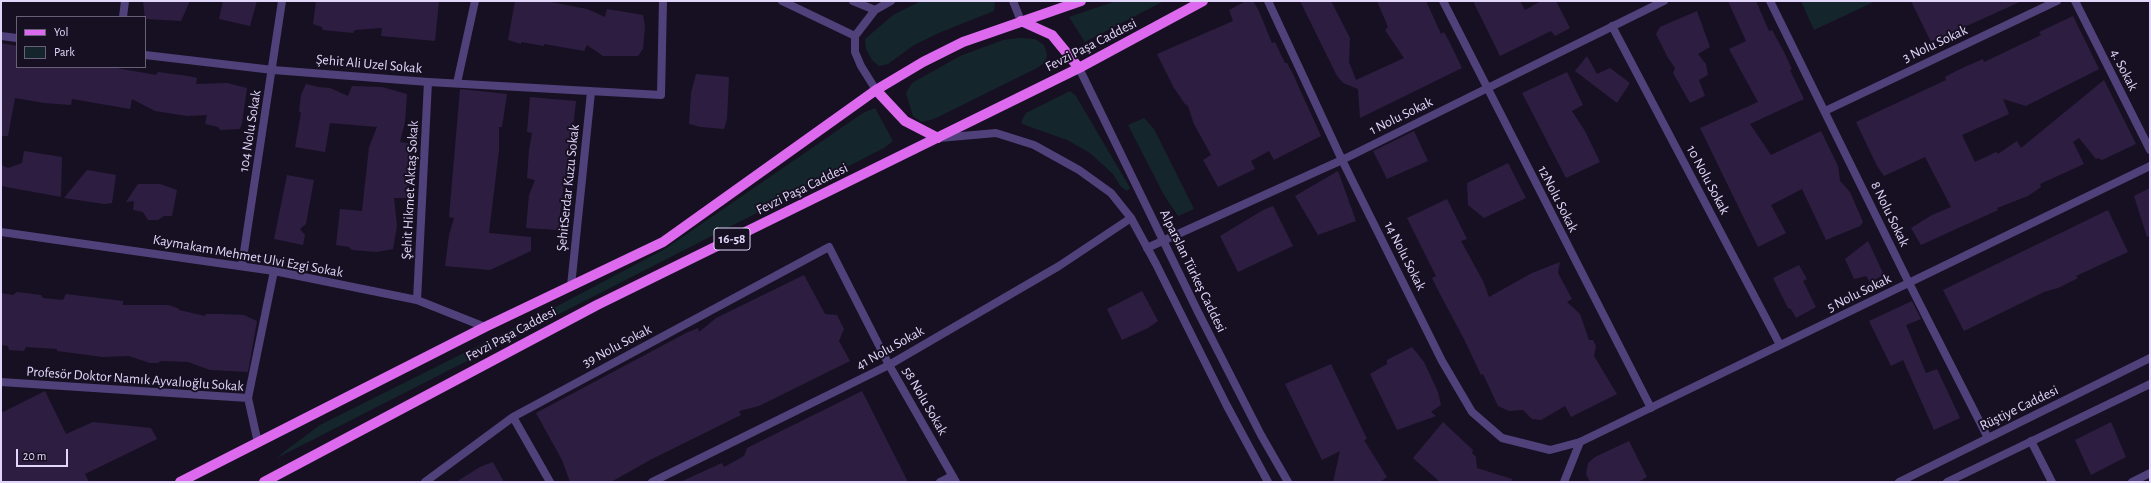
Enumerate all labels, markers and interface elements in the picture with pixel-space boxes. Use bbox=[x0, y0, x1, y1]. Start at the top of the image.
street label: Fevzi Paşa Caddesi bbox=[1043, 15, 1139, 75]
legend bbox=[16, 16, 146, 68]
street label: 3 Nolu Sokak bbox=[1900, 22, 1970, 66]
text: Yol bbox=[54, 26, 68, 38]
text: Park bbox=[54, 46, 75, 58]
street label: 4. Sokak bbox=[2106, 46, 2142, 94]
street label: Şehit Ali Uzel Sokak bbox=[315, 51, 423, 77]
street label: 104 Nolu Sokak bbox=[235, 89, 265, 173]
street label: 1 Nolu Sokak bbox=[1367, 93, 1435, 139]
street label: Şehit Hikmet Aktaş Sokak bbox=[398, 120, 422, 260]
street label: ŞehitSerdar Kuzu Sokak bbox=[553, 124, 583, 252]
street label: 10 Nolu Sokak bbox=[1683, 143, 1733, 217]
street label: Fevzi Paşa Caddesi bbox=[753, 160, 851, 218]
street label: 12Nolu Sokak bbox=[1534, 163, 1582, 235]
street label: 8 Nolu Sokak bbox=[1867, 179, 1913, 249]
street label: Alparslan Türkeş Caddesi bbox=[1156, 207, 1230, 335]
street label: 14 Nolu Sokak bbox=[1380, 219, 1430, 293]
road number: 16-58 bbox=[714, 228, 750, 250]
street label: Kaymakam Mehmet Ulvi Ezgi Sokak bbox=[152, 231, 344, 281]
street label: 5 Nolu Sokak bbox=[1824, 270, 1894, 316]
street label: Fevzi Paşa Caddesi bbox=[463, 303, 559, 365]
street label: 39 Nolu Sokak bbox=[580, 321, 654, 371]
street label: 41 Nolu Sokak bbox=[853, 322, 927, 374]
street label: Profesör Doktor Namık Ayvalıoğlu Sokak bbox=[26, 363, 244, 395]
street label: 58 Nolu Sokak bbox=[899, 364, 951, 438]
street label: Rüştiye Caddesi bbox=[1977, 382, 2061, 434]
scale bar bbox=[18, 441, 70, 467]
text: 20 m bbox=[23, 450, 46, 462]

